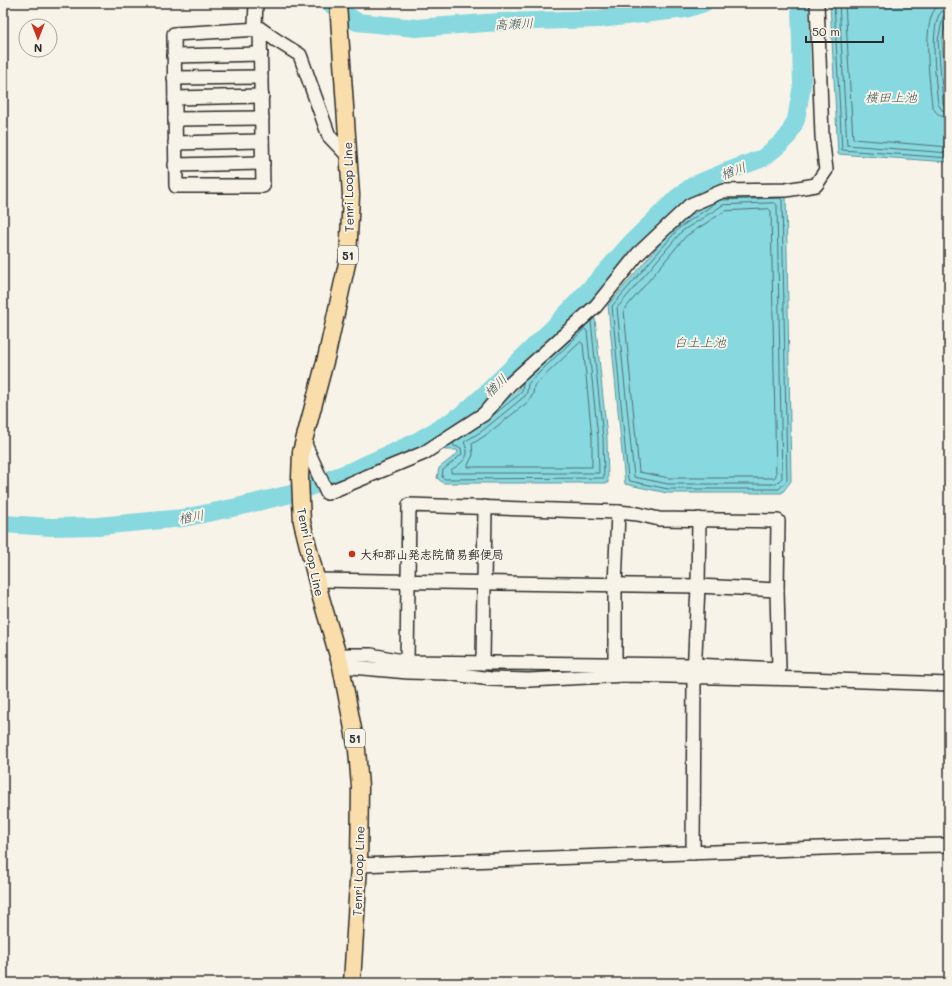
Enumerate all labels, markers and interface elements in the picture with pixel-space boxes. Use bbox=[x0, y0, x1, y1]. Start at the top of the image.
water label: 高瀬川 bbox=[494, 13, 534, 33]
north arrow bbox=[18, 18, 58, 58]
scale bar bbox=[806, 18, 883, 44]
text: 50 m bbox=[812, 23, 840, 39]
text: N bbox=[34, 41, 42, 56]
water label: 横田上池 bbox=[865, 88, 918, 105]
street label: Tenri Loop Line bbox=[339, 142, 357, 232]
water label: 楢川 bbox=[718, 157, 748, 183]
road number: 51 bbox=[338, 246, 358, 264]
water label: 白土上池 bbox=[674, 333, 727, 350]
water label: 楢川 bbox=[480, 370, 510, 400]
water label: 楢川 bbox=[177, 505, 205, 527]
street label: Tenri Loop Line bbox=[294, 506, 328, 598]
place label: 大和郡山発志院簡易郵便局 bbox=[360, 546, 504, 562]
marker: 大和郡山発志院簡易郵便局 bbox=[347, 549, 357, 559]
road number: 51 bbox=[345, 729, 365, 747]
street label: Tenri Loop Line bbox=[348, 826, 368, 916]

